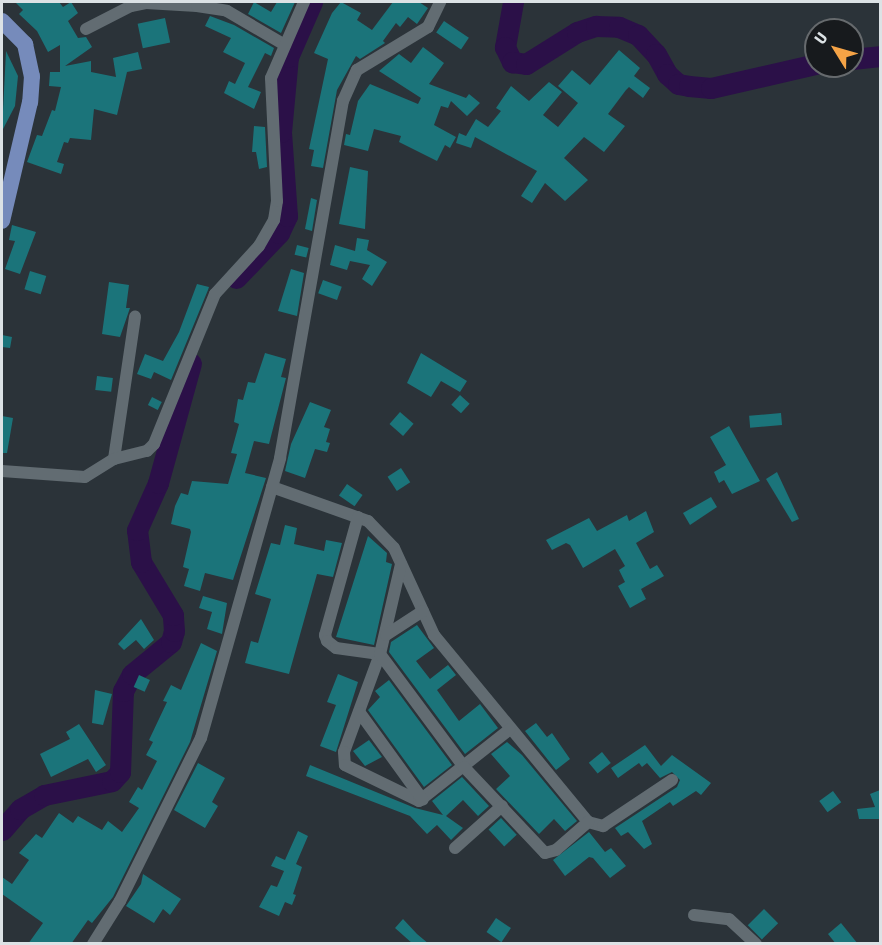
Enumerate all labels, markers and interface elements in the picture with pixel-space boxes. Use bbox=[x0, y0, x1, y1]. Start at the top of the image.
north arrow bbox=[804, 18, 864, 78]
text: U bbox=[810, 29, 831, 48]

